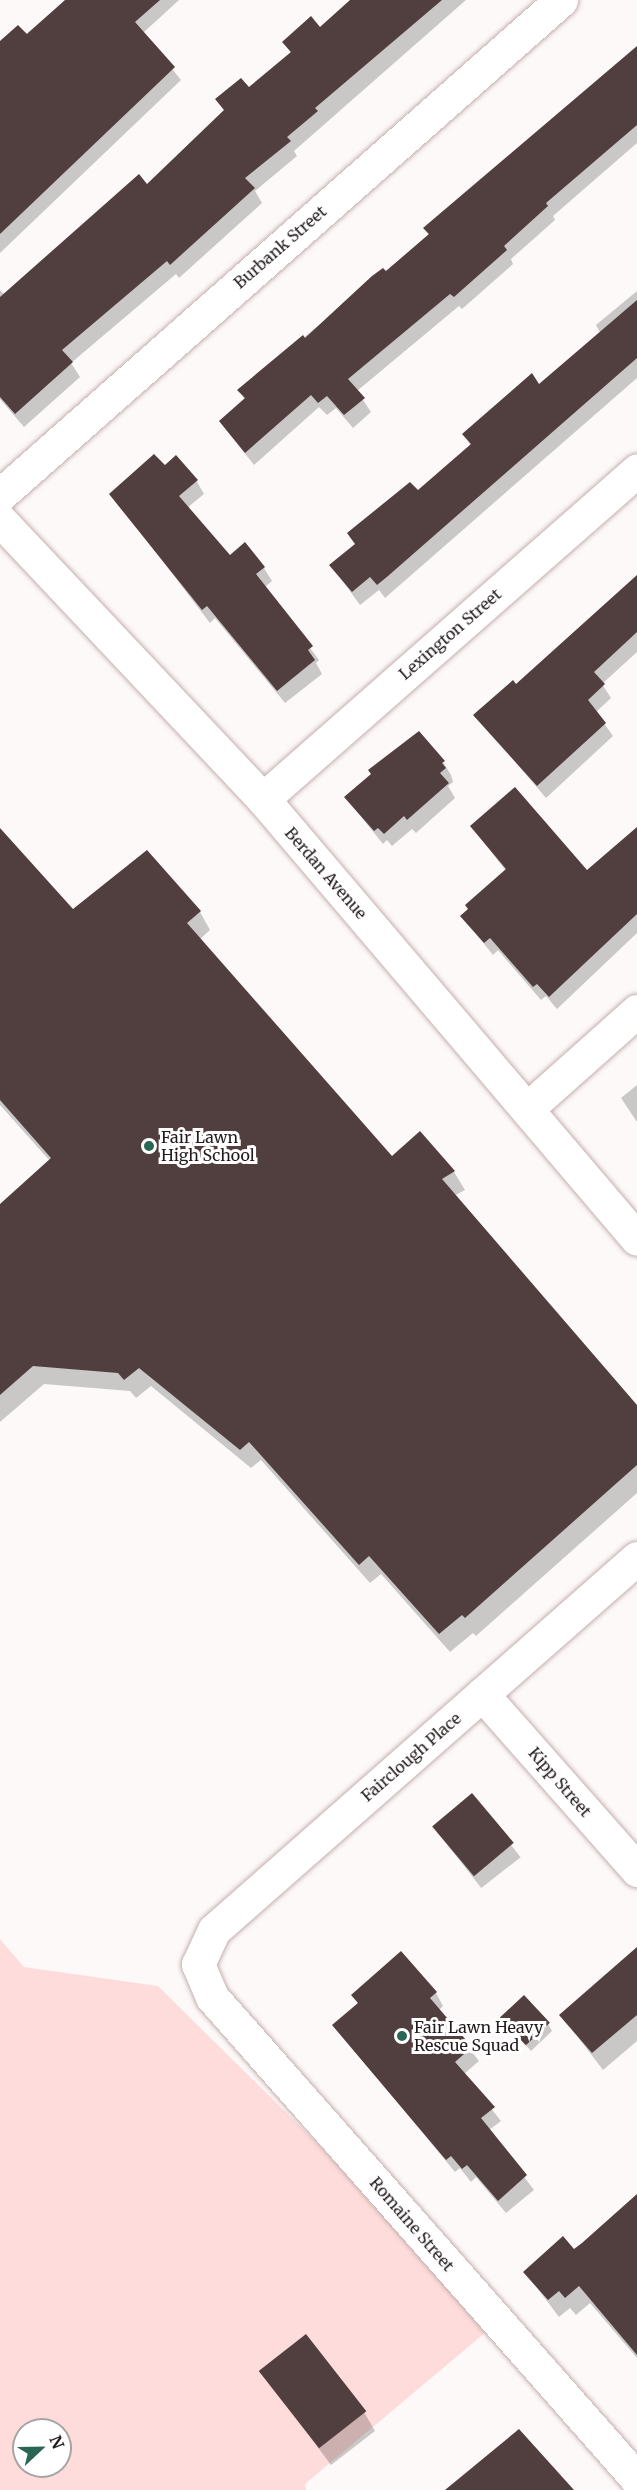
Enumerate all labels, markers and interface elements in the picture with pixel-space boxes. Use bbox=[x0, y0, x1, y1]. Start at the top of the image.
street label: Burbank Street bbox=[230, 202, 330, 292]
street label: Lexington Street bbox=[395, 584, 505, 684]
street label: Berdan Avenue bbox=[281, 823, 371, 923]
place label: Fair Lawn High School bbox=[161, 1127, 255, 1165]
marker: Fair Lawn High School bbox=[142, 1139, 156, 1153]
street label: Fairclough Place bbox=[357, 1709, 465, 1805]
street label: Kipp Street bbox=[525, 1743, 595, 1821]
place label: Fair Lawn Heavy Rescue Squad bbox=[414, 2017, 543, 2055]
marker: Fair Lawn Heavy Rescue Squad bbox=[395, 2029, 409, 2043]
street label: Romaine Street bbox=[366, 2173, 458, 2275]
north arrow bbox=[12, 2418, 72, 2478]
text: N bbox=[45, 2432, 68, 2452]

